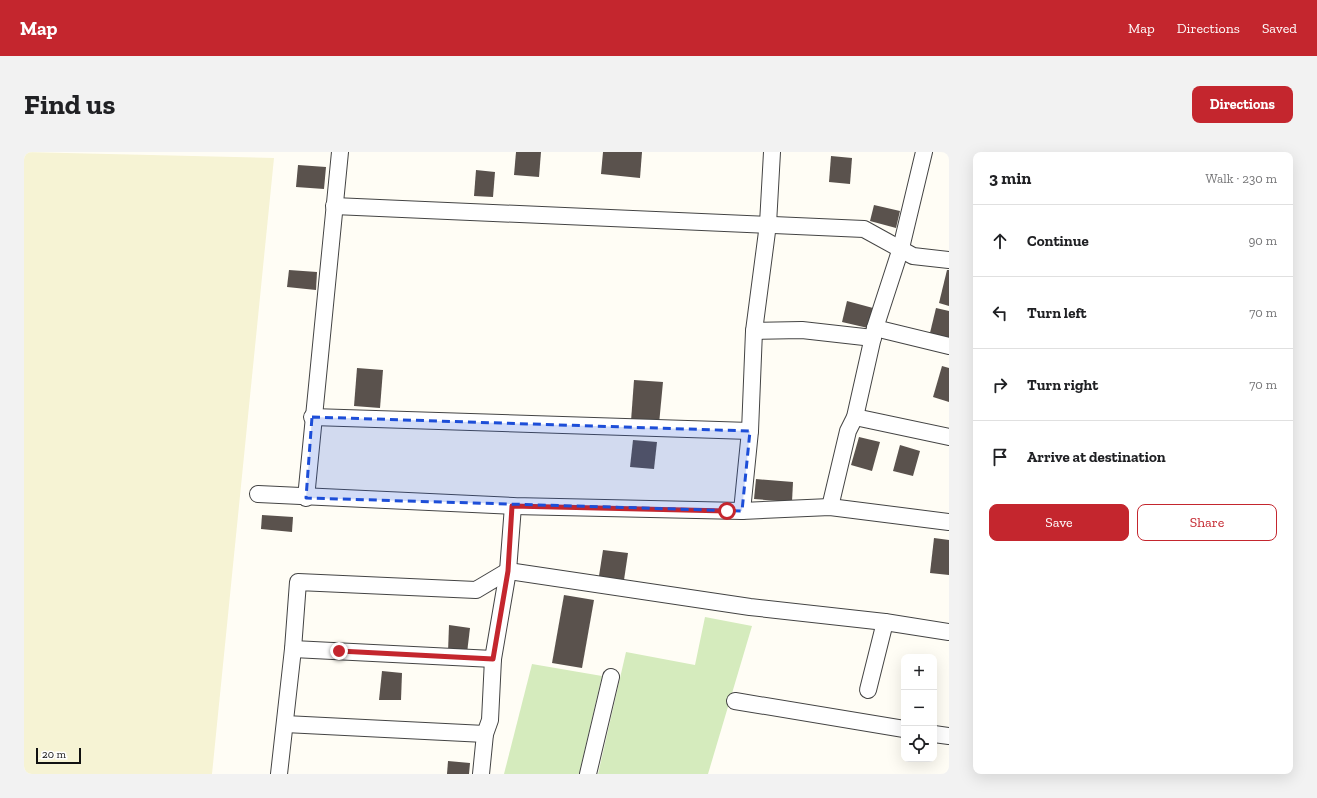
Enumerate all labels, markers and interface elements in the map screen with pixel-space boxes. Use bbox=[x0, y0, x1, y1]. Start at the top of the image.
text: Map bbox=[20, 17, 57, 40]
text: Map bbox=[1128, 20, 1155, 37]
text: Directions bbox=[1177, 20, 1240, 37]
text: Saved bbox=[1262, 20, 1297, 37]
button: Directions bbox=[1192, 86, 1293, 123]
text: Find us bbox=[24, 88, 115, 121]
text: 3 min bbox=[989, 168, 1031, 188]
text: Walk · 230 m bbox=[1205, 171, 1277, 186]
icon: ahead bbox=[989, 230, 1011, 252]
text: Continue bbox=[1027, 232, 1089, 250]
text: 90 m bbox=[1248, 233, 1277, 248]
icon: left bbox=[989, 302, 1011, 324]
text: Turn left bbox=[1027, 304, 1087, 322]
text: 70 m bbox=[1249, 305, 1277, 320]
icon: right bbox=[989, 374, 1011, 396]
text: Turn right bbox=[1027, 376, 1098, 394]
text: 70 m bbox=[1249, 377, 1277, 392]
icon: arrive bbox=[989, 446, 1011, 468]
text: Arrive at destination bbox=[1027, 448, 1166, 466]
route start bbox=[718, 502, 736, 520]
button: Save bbox=[989, 504, 1129, 541]
button: Share bbox=[1137, 504, 1277, 541]
route end bbox=[330, 642, 348, 660]
map controls bbox=[901, 654, 937, 762]
button: + bbox=[901, 654, 937, 690]
button: − bbox=[901, 690, 937, 726]
button: locate bbox=[901, 726, 937, 762]
scale bar bbox=[36, 746, 81, 765]
text: 20 m bbox=[42, 748, 66, 761]

